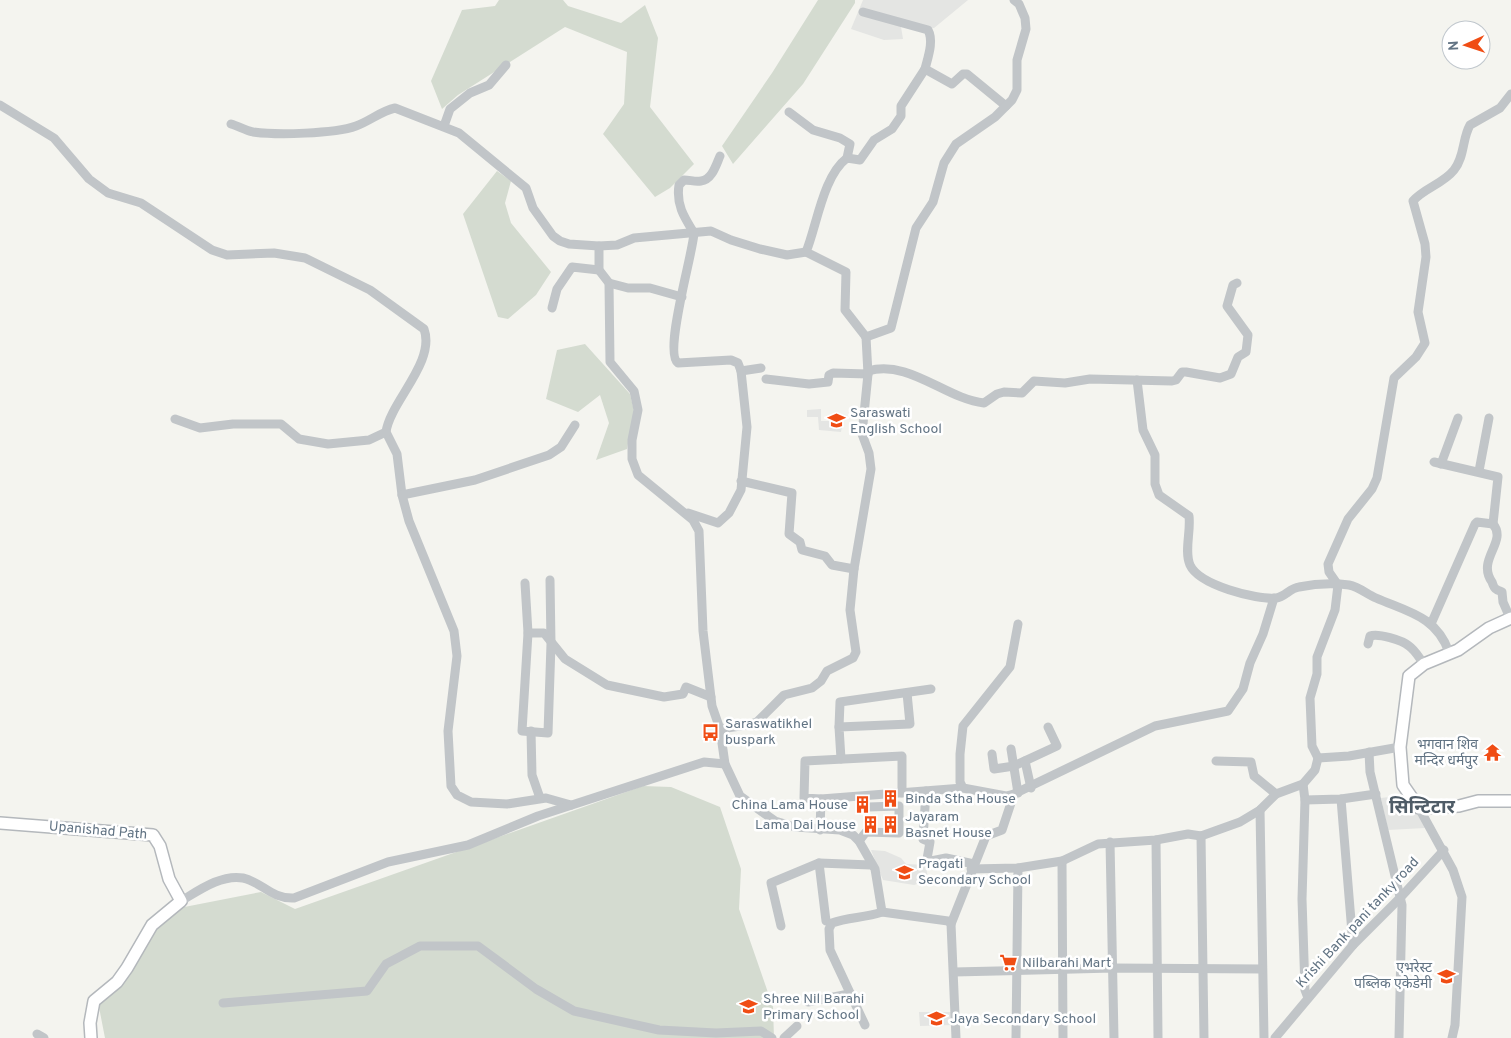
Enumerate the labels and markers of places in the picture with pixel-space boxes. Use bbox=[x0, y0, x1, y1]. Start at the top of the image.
place label: Saraswati English School bbox=[850, 405, 942, 438]
school or university icon: Saraswati English School bbox=[826, 411, 846, 431]
place label: Saraswatikhel buspark bbox=[725, 716, 812, 749]
bus stop icon: Saraswatikhel buspark bbox=[701, 722, 721, 742]
place label: भगवान शिव मन्दिर धर्मपुर bbox=[1415, 736, 1478, 770]
temple icon: भगवान शिव मन्दिर धर्मपुर bbox=[1482, 743, 1502, 763]
building icon: Binda Stha House bbox=[881, 789, 901, 809]
place label: Binda Stha House bbox=[905, 791, 1016, 808]
building icon: China Lama House bbox=[852, 795, 872, 815]
place label: China Lama House bbox=[731, 797, 848, 814]
place label: Jayaram Basnet House bbox=[905, 809, 992, 842]
building icon: Lama Dai House bbox=[860, 815, 880, 835]
building icon: Jayaram Basnet House bbox=[881, 815, 901, 835]
place label: Lama Dai House bbox=[755, 817, 856, 834]
place label: Pragati Secondary School bbox=[918, 856, 1031, 889]
school or university icon: Pragati Secondary School bbox=[894, 862, 914, 882]
supermarket icon: Nilbarahi Mart bbox=[998, 953, 1018, 973]
place label: Nilbarahi Mart bbox=[1022, 955, 1111, 972]
place label: एभरेस्ट पब्लिक एकेडेमी bbox=[1354, 958, 1433, 993]
school or university icon: एभरेस्ट पब्लिक एकेडेमी bbox=[1436, 966, 1456, 986]
place label: Shree Nil Barahi Primary School bbox=[763, 991, 864, 1024]
school or university icon: Shree Nil Barahi Primary School bbox=[739, 997, 759, 1017]
school or university icon: Jaya Secondary School bbox=[926, 1009, 946, 1029]
place label: Jaya Secondary School bbox=[950, 1011, 1096, 1028]

